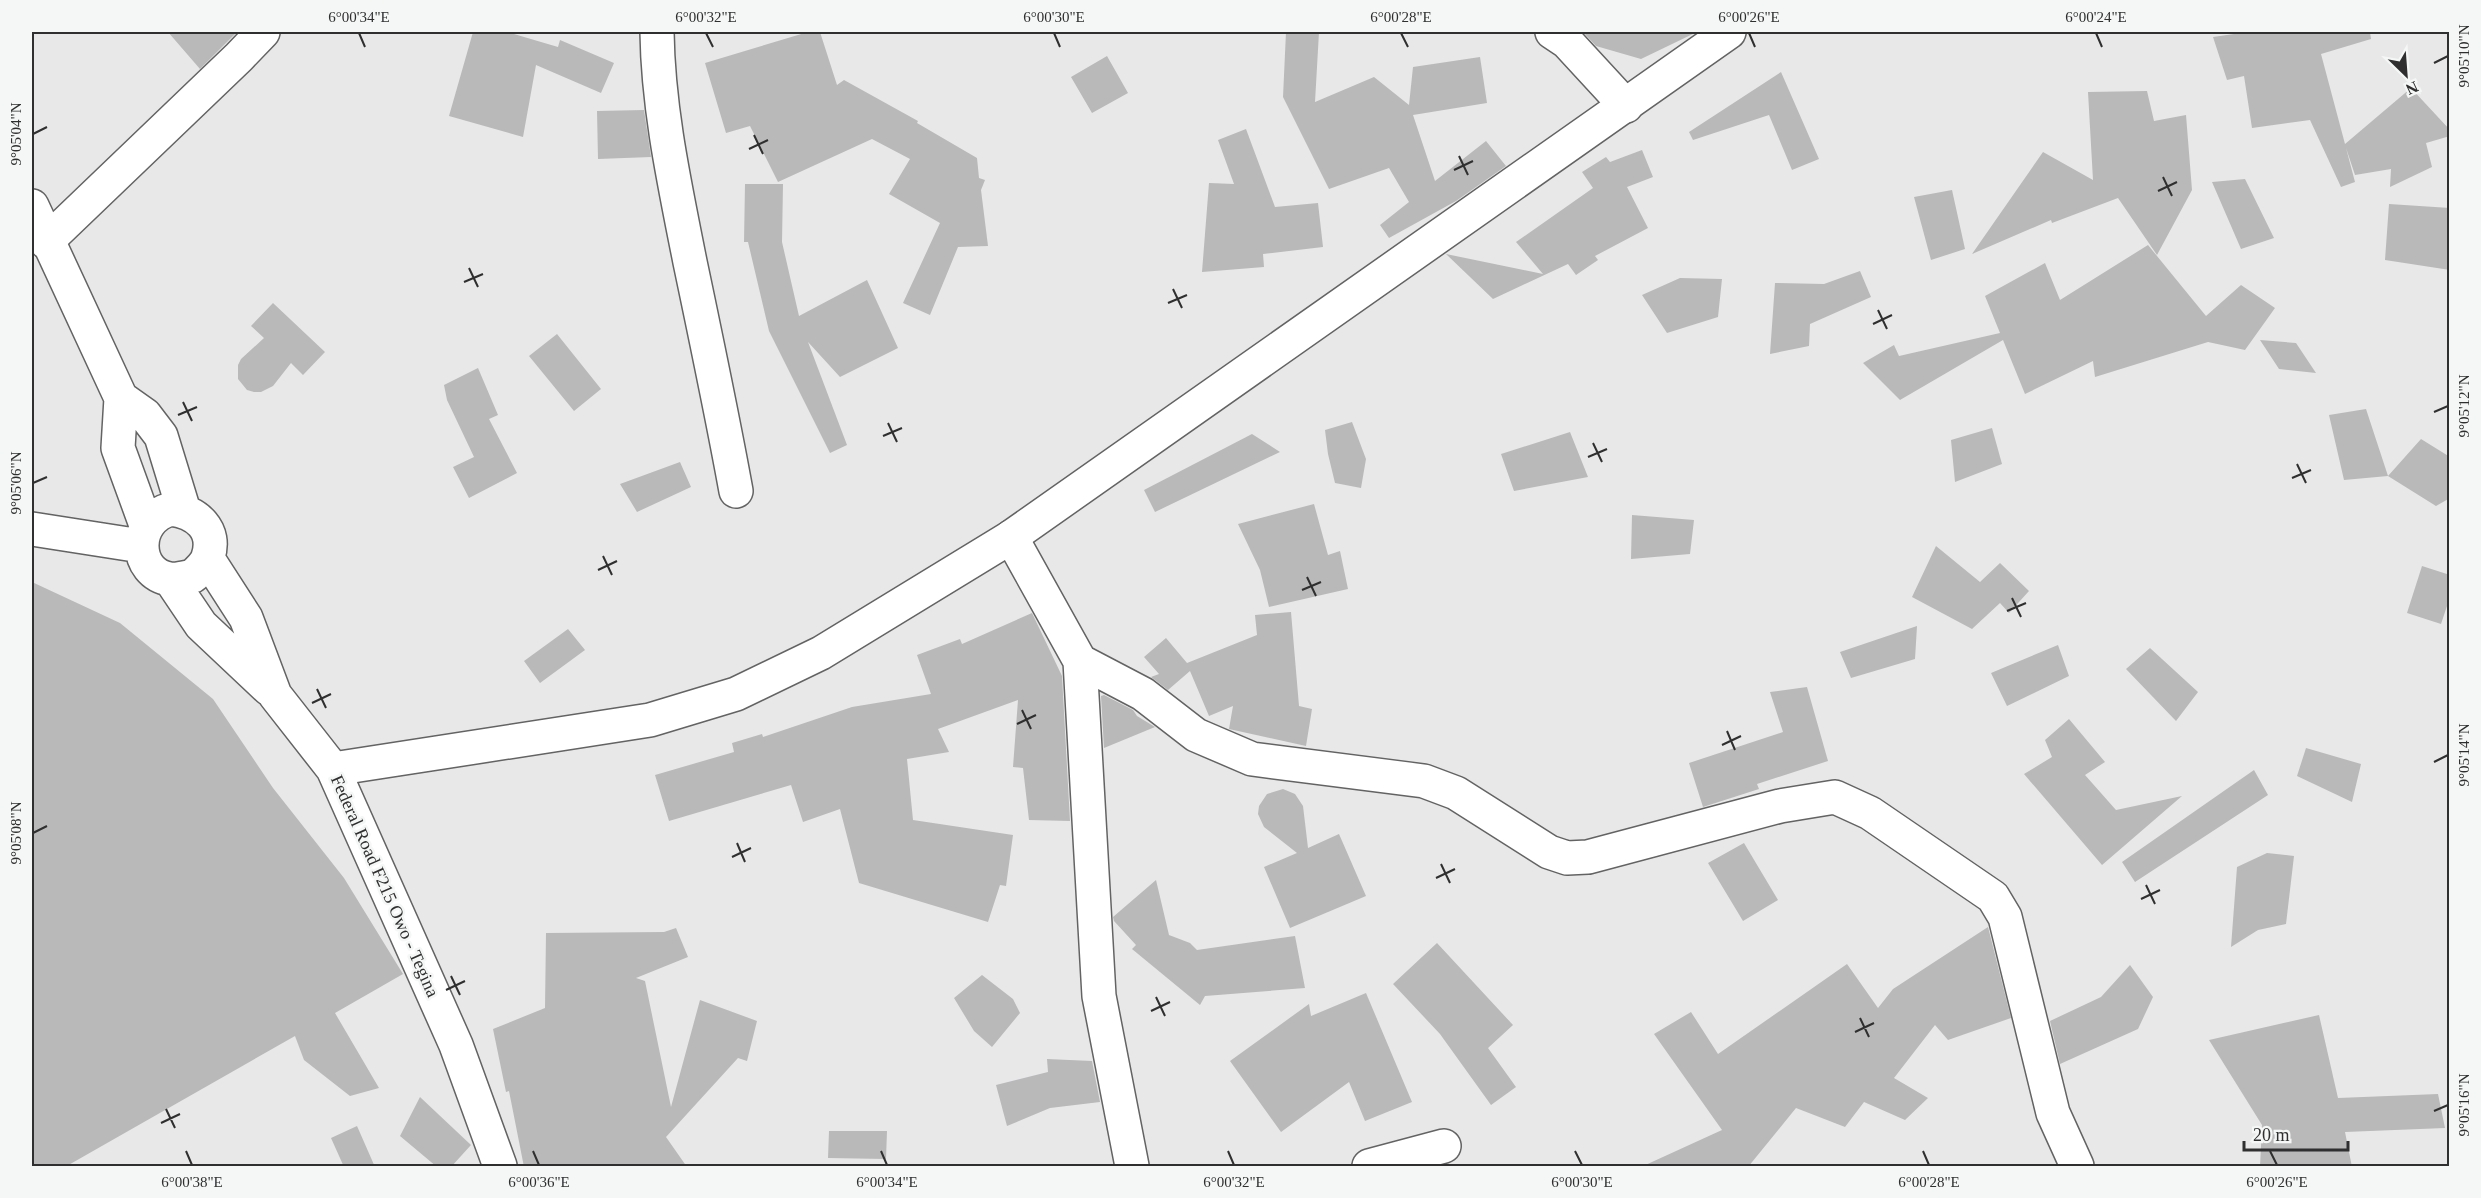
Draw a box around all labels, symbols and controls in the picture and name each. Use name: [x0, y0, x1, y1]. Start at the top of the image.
text: 6°00'34"E: [328, 9, 390, 25]
text: 6°00'32"E: [675, 9, 737, 25]
text: 6°00'30"E: [1023, 9, 1085, 25]
text: 6°00'28"E: [1370, 9, 1432, 25]
text: 6°00'26"E: [1718, 9, 1780, 25]
text: 6°00'24"E: [2065, 9, 2127, 25]
text: 9°05'10"N: [2456, 24, 2472, 88]
north arrow: [2376, 45, 2436, 105]
text: N: [2403, 78, 2421, 98]
text: 9°05'04"N: [8, 102, 24, 166]
text: 9°05'12"N: [2456, 374, 2472, 438]
text: 9°05'06"N: [8, 451, 24, 515]
text: 9°05'14"N: [2456, 723, 2472, 787]
street label: Federal Road F215 Owo - Tegina: [327, 772, 443, 1000]
text: 9°05'08"N: [8, 801, 24, 865]
text: 9°05'16"N: [2456, 1073, 2472, 1137]
scale bar: [2244, 1114, 2348, 1152]
text: 20 m: [2253, 1125, 2290, 1145]
text: 6°00'38"E: [161, 1174, 223, 1190]
text: 6°00'36"E: [508, 1174, 570, 1190]
text: 6°00'34"E: [856, 1174, 918, 1190]
text: 6°00'32"E: [1203, 1174, 1265, 1190]
text: 6°00'30"E: [1551, 1174, 1613, 1190]
text: 6°00'28"E: [1898, 1174, 1960, 1190]
text: 6°00'26"E: [2246, 1174, 2308, 1190]

